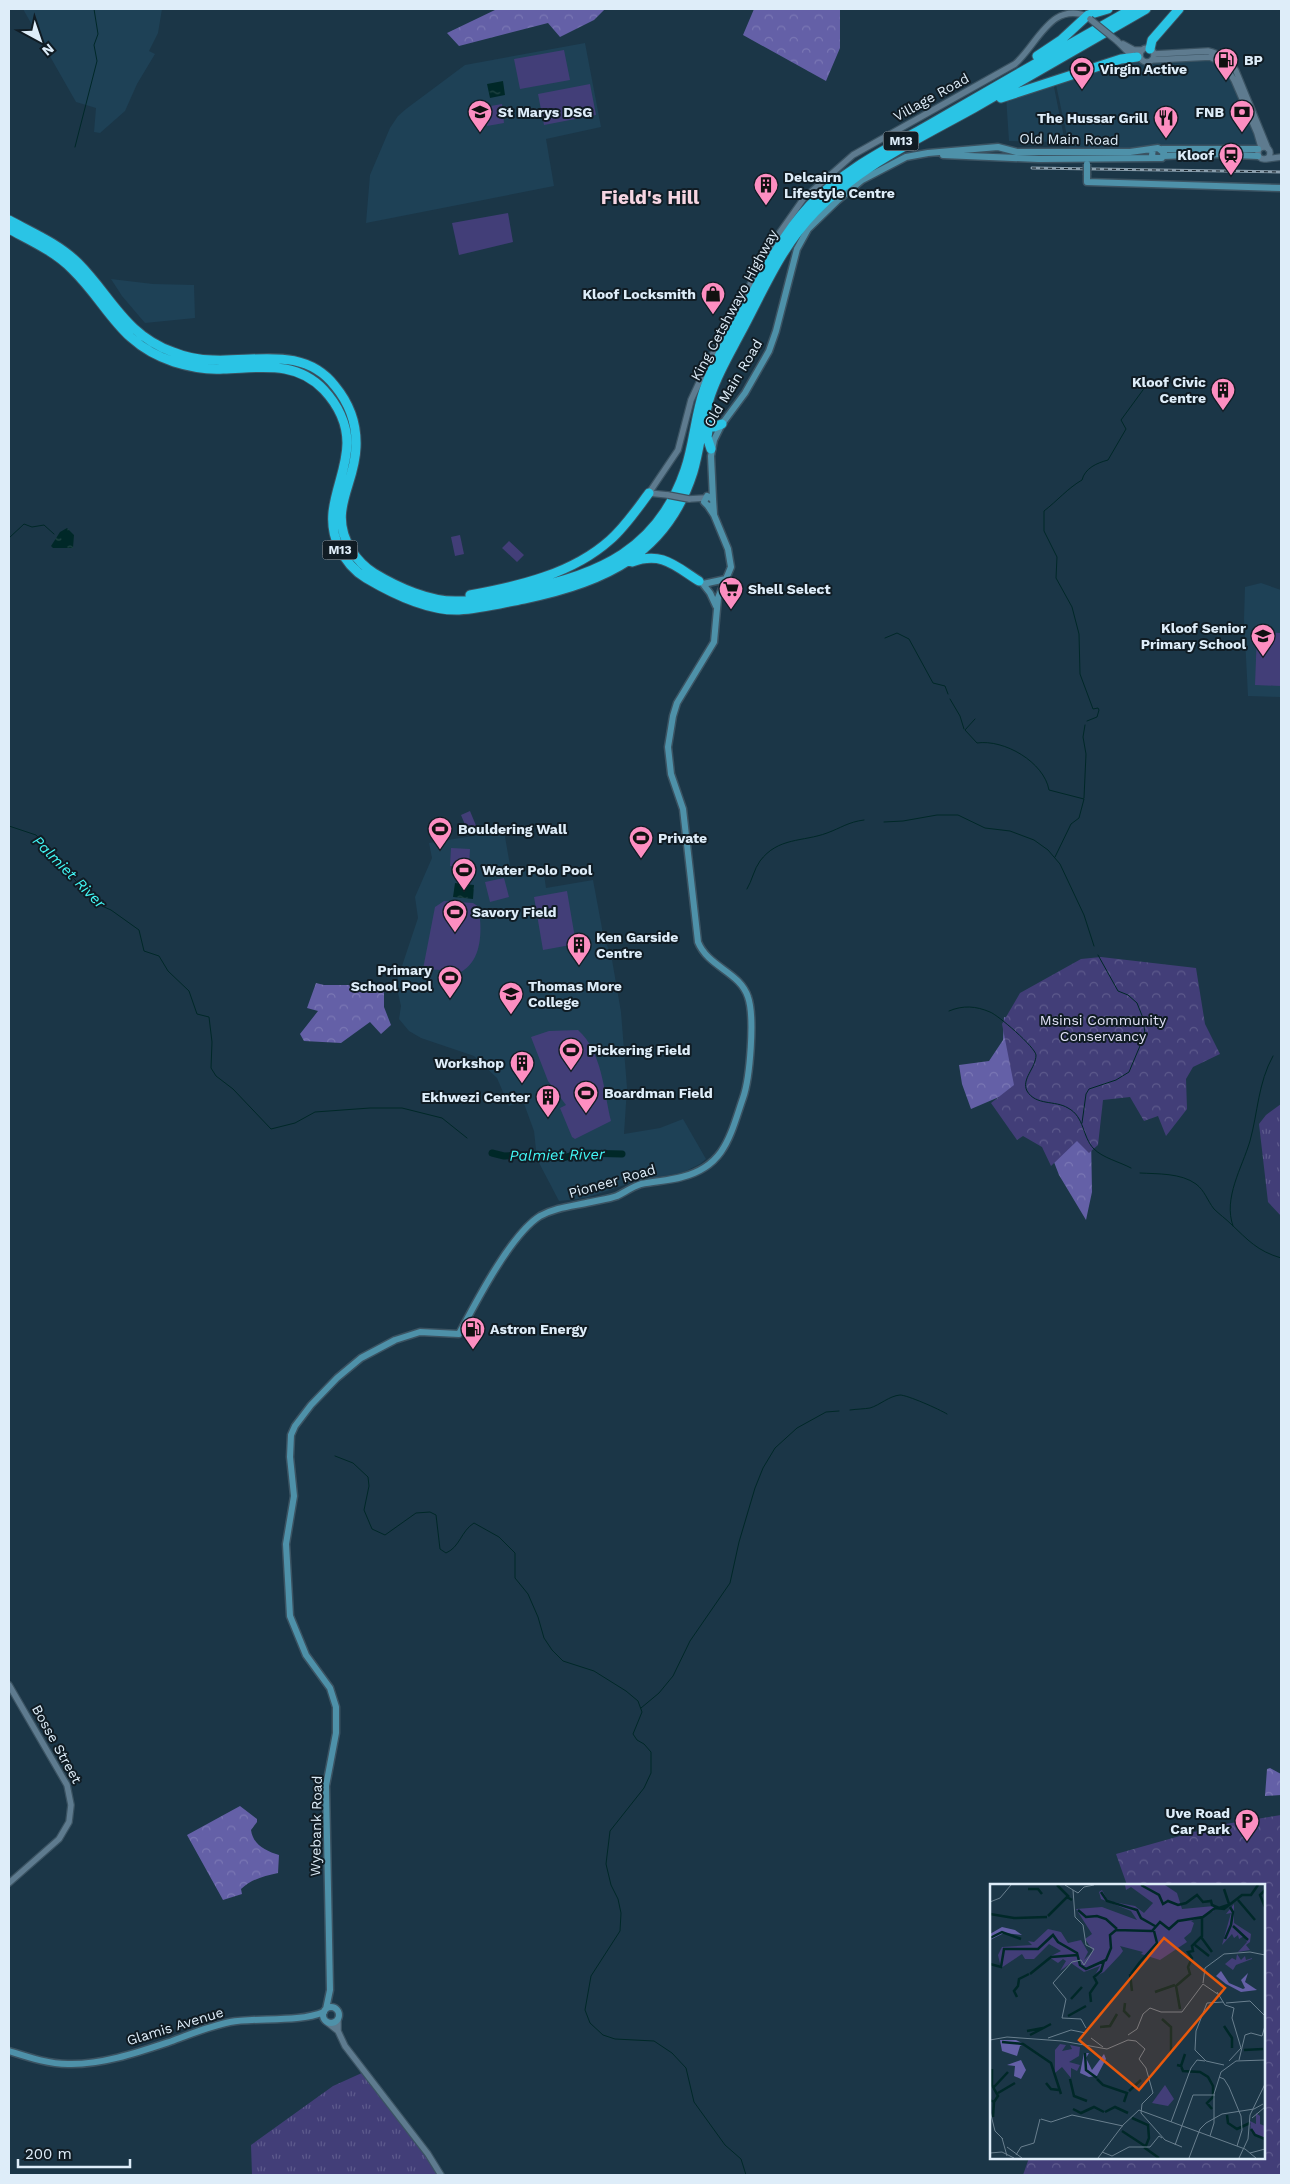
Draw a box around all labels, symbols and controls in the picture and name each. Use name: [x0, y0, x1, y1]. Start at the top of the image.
north arrow: [15, 15, 65, 65]
text: N: [39, 40, 57, 59]
fuel station icon: BP: [1213, 47, 1239, 81]
place label: BP: [1244, 52, 1263, 68]
sports icon: Virgin Active: [1069, 56, 1095, 90]
place label: Virgin Active: [1100, 61, 1187, 77]
street label: Village Road: [890, 70, 972, 124]
school or university icon: St Marys DSG: [467, 99, 493, 133]
bank icon: FNB: [1229, 99, 1255, 133]
place label: St Marys DSG: [498, 104, 592, 120]
place label: FNB: [1195, 104, 1224, 120]
restaurant icon: The Hussar Grill: [1153, 105, 1179, 139]
place label: The Hussar Grill: [1037, 110, 1148, 126]
street label: Old Main Road: [1019, 130, 1119, 148]
road number: M13: [884, 132, 918, 150]
station icon: Kloof: [1218, 142, 1244, 176]
place label: Kloof: [1177, 147, 1214, 163]
place label: Delcairn Lifestyle Centre: [784, 169, 895, 201]
building icon: Delcairn Lifestyle Centre: [753, 172, 779, 206]
district label: Field's Hill: [601, 186, 700, 209]
street label: King Cetshwayo Highway: [687, 226, 781, 383]
shop icon: Kloof Locksmith: [700, 281, 726, 315]
place label: Kloof Locksmith: [582, 286, 696, 302]
street label: Old Main Road: [701, 336, 765, 430]
place label: Kloof Civic Centre: [1132, 374, 1206, 406]
building icon: Kloof Civic Centre: [1210, 377, 1236, 411]
road number: M13: [322, 540, 358, 560]
supermarket icon: Shell Select: [718, 576, 744, 610]
place label: Shell Select: [748, 581, 831, 597]
place label: Kloof Senior Primary School: [1141, 620, 1246, 652]
school or university icon: Kloof Senior Primary School: [1250, 623, 1276, 657]
sports icon: Bouldering Wall: [427, 816, 453, 850]
place label: Bouldering Wall: [458, 821, 568, 837]
sports icon: Private: [628, 825, 654, 859]
place label: Private: [658, 830, 707, 846]
water label: Palmiet River: [29, 832, 110, 913]
sports icon: Water Polo Pool: [451, 857, 477, 891]
place label: Water Polo Pool: [482, 862, 593, 878]
sports icon: Savory Field: [442, 899, 468, 933]
place label: Savory Field: [472, 904, 557, 920]
place label: Ken Garside Centre: [596, 929, 678, 961]
building icon: Ken Garside Centre: [566, 932, 592, 966]
place label: Primary School Pool: [351, 962, 432, 994]
sports icon: Primary School Pool: [437, 965, 463, 999]
place label: Thomas More College: [528, 978, 622, 1010]
school or university icon: Thomas More College: [498, 981, 524, 1015]
park label: Msinsi Community Conservancy: [1040, 1012, 1167, 1044]
sports icon: Pickering Field: [558, 1037, 584, 1071]
place label: Pickering Field: [588, 1042, 691, 1058]
building icon: Workshop: [509, 1050, 535, 1084]
place label: Workshop: [434, 1055, 504, 1071]
sports icon: Boardman Field: [573, 1080, 599, 1114]
building icon: Ekhwezi Center: [535, 1084, 561, 1118]
place label: Boardman Field: [604, 1085, 713, 1101]
place label: Ekhwezi Center: [421, 1089, 530, 1105]
water label: Palmiet River: [509, 1145, 606, 1165]
street label: Pioneer Road: [567, 1161, 657, 1201]
fuel station icon: Astron Energy: [460, 1316, 486, 1350]
place label: Astron Energy: [490, 1321, 587, 1337]
street label: Bosse Street: [29, 1702, 85, 1786]
street label: Wyebank Road: [307, 1776, 325, 1876]
place label: Uve Road Car Park: [1166, 1805, 1230, 1837]
parking icon: Uve Road Car Park: [1234, 1808, 1260, 1842]
inset map: [990, 1884, 1265, 2159]
street label: Glamis Avenue: [125, 2004, 225, 2048]
scale bar: [18, 2136, 130, 2168]
text: 200 m: [25, 2145, 72, 2163]

